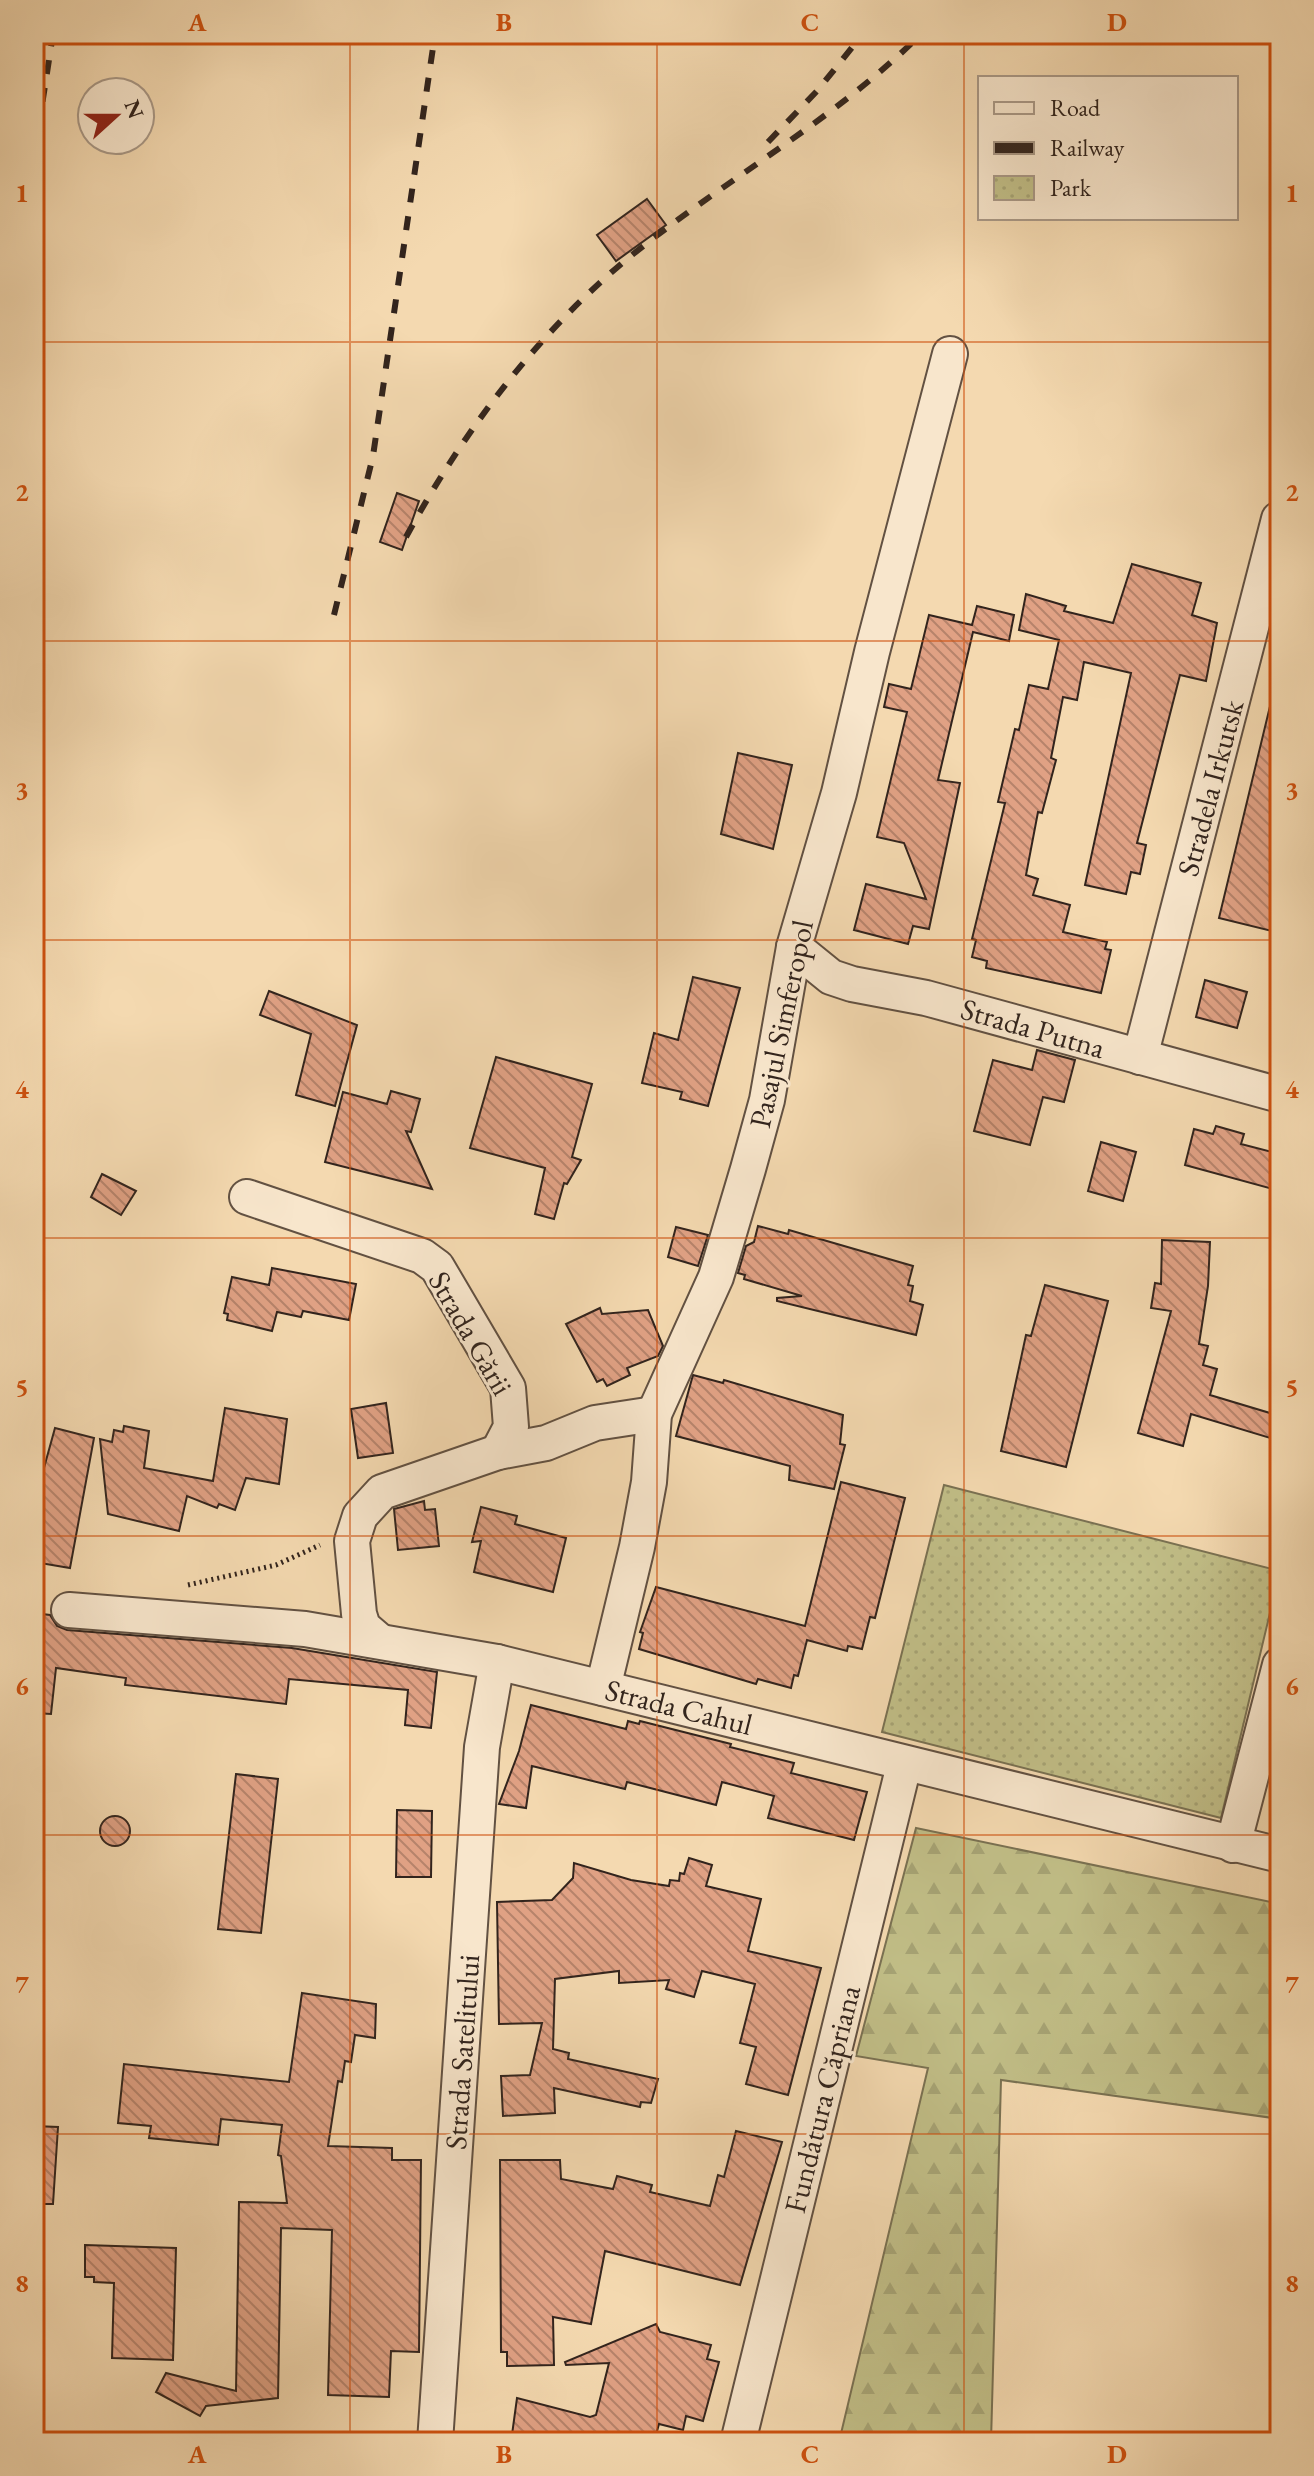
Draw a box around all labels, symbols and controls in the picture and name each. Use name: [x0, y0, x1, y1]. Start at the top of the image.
text: A: [187, 5, 207, 39]
text: B: [496, 5, 512, 39]
text: C: [801, 5, 819, 39]
text: D: [1107, 5, 1127, 39]
north arrow: [76, 76, 156, 156]
legend: [978, 76, 1238, 220]
text: Road: [1050, 92, 1101, 123]
text: N: [117, 96, 151, 123]
text: Railway: [1050, 132, 1125, 163]
text: Park: [1050, 172, 1092, 203]
text: 1: [15, 176, 29, 210]
text: 1: [1285, 176, 1299, 210]
text: 2: [15, 475, 29, 509]
text: 2: [1285, 475, 1299, 509]
street label: Stradela Irkutsk: [1168, 695, 1252, 880]
text: 3: [15, 773, 29, 807]
text: 3: [1285, 773, 1299, 807]
street label: Pasajul Simferopol: [740, 917, 822, 1131]
street label: Strada Putna: [956, 989, 1110, 1067]
text: 4: [15, 1072, 29, 1106]
text: 4: [1285, 1072, 1299, 1106]
street label: Strada Gării: [420, 1264, 522, 1402]
text: 5: [15, 1370, 29, 1404]
text: 5: [1285, 1370, 1299, 1404]
text: 6: [15, 1669, 29, 1703]
text: 6: [1285, 1669, 1299, 1703]
street label: Strada Cahul: [601, 1670, 757, 1744]
street label: Strada Satelitului: [436, 1953, 488, 2151]
text: 7: [15, 1967, 29, 2001]
text: 7: [1285, 1967, 1299, 2001]
street label: Fundătura Căpriana: [775, 1981, 869, 2217]
text: 8: [15, 2266, 29, 2300]
text: 8: [1285, 2266, 1299, 2300]
text: A: [187, 2437, 207, 2471]
text: B: [496, 2437, 512, 2471]
text: C: [801, 2437, 819, 2471]
text: D: [1107, 2437, 1127, 2471]

